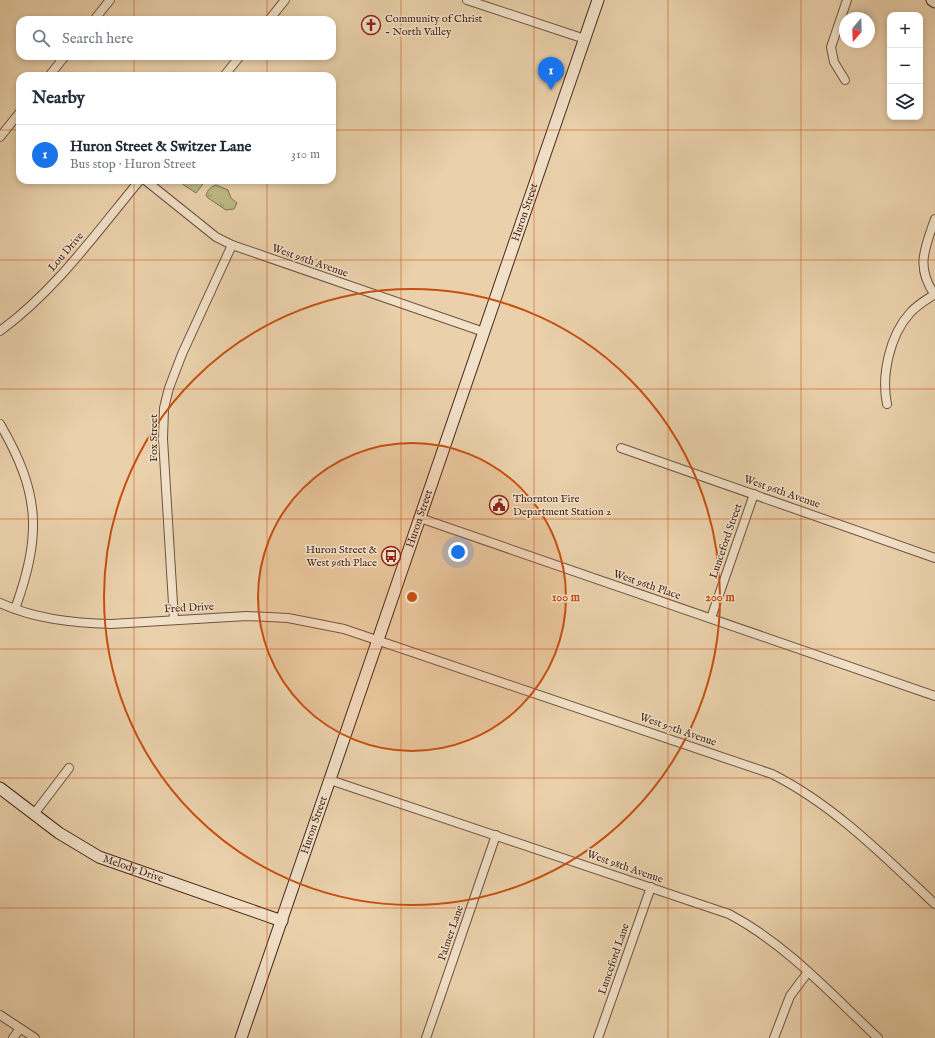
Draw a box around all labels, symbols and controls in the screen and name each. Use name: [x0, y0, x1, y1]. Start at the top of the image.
place label: Community of Christ - North Valley: [385, 12, 483, 39]
north arrow: [839, 12, 875, 48]
map controls: [887, 12, 923, 120]
button: +: [887, 12, 923, 48]
church icon: Community of Christ - North Valley: [360, 14, 382, 36]
search box: [16, 16, 336, 60]
icon: search: [30, 27, 52, 49]
text: Search here: [62, 29, 133, 48]
button: −: [887, 48, 923, 84]
pin: 1: [538, 57, 564, 90]
button: layers: [887, 84, 923, 120]
text: Nearby: [32, 88, 85, 109]
text: Huron Street & Switzer Lane: [70, 137, 251, 156]
text: 1: [43, 146, 47, 163]
text: 310 m: [291, 146, 320, 163]
text: Bus stop · Huron Street: [70, 156, 196, 173]
street label: Huron Street: [508, 181, 541, 243]
street label: Lou Drive: [45, 229, 87, 275]
street label: West 96th Avenue: [270, 241, 350, 281]
street label: Fox Street: [147, 414, 161, 462]
street label: West 96th Avenue: [742, 472, 822, 512]
street label: Huron Street: [403, 488, 436, 550]
place label: Thornton Fire Department Station 2: [513, 492, 611, 519]
public building icon: Thornton Fire Department Station 2: [488, 494, 510, 516]
street label: Lunceford Street: [707, 501, 745, 580]
your location: [448, 542, 468, 562]
place label: Huron Street & West 96th Place: [306, 543, 377, 570]
bus stop icon: Huron Street & West 96th Place: [380, 545, 402, 567]
street label: West 96th Place: [611, 567, 683, 603]
centre of rings: [405, 590, 419, 604]
text: 100 m: [552, 590, 581, 605]
text: 200 m: [705, 590, 735, 605]
street label: Fred Drive: [164, 600, 214, 616]
street label: West 97th Avenue: [638, 710, 718, 750]
street label: Huron Street: [298, 794, 331, 856]
street label: West 98th Avenue: [585, 847, 665, 887]
street label: Melody Drive: [101, 852, 165, 886]
street label: Palmer Lane: [435, 904, 467, 962]
street label: Lunceford Lane: [595, 921, 633, 997]

